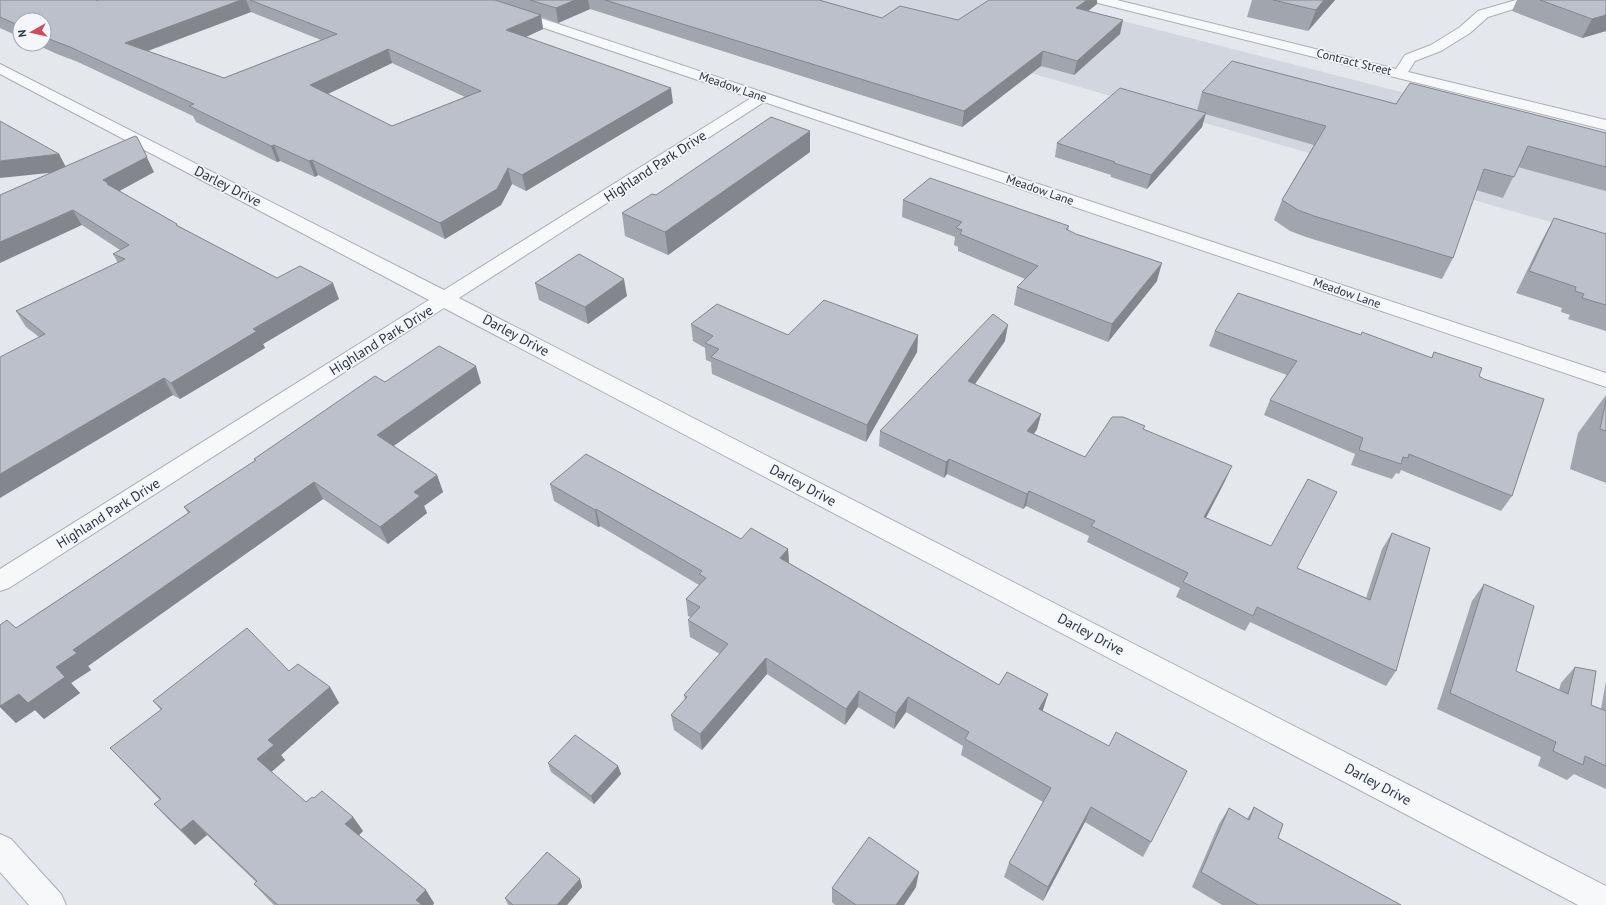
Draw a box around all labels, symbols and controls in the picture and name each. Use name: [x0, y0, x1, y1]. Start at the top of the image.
north arrow: [12, 12, 52, 52]
text: N: [15, 29, 30, 38]
street label: Contract Street: [1315, 45, 1393, 78]
street label: Meadow Lane: [697, 68, 769, 105]
street label: Highland Park Drive: [600, 126, 710, 206]
street label: Darley Drive: [191, 161, 265, 211]
street label: Meadow Lane: [1004, 171, 1076, 208]
street label: Meadow Lane: [1311, 274, 1383, 311]
street label: Highland Park Drive: [326, 301, 436, 379]
street label: Darley Drive: [480, 310, 552, 360]
street label: Darley Drive: [767, 460, 839, 510]
street label: Highland Park Drive: [53, 474, 163, 552]
street label: Darley Drive: [1055, 609, 1127, 659]
street label: Darley Drive: [1342, 759, 1414, 809]

